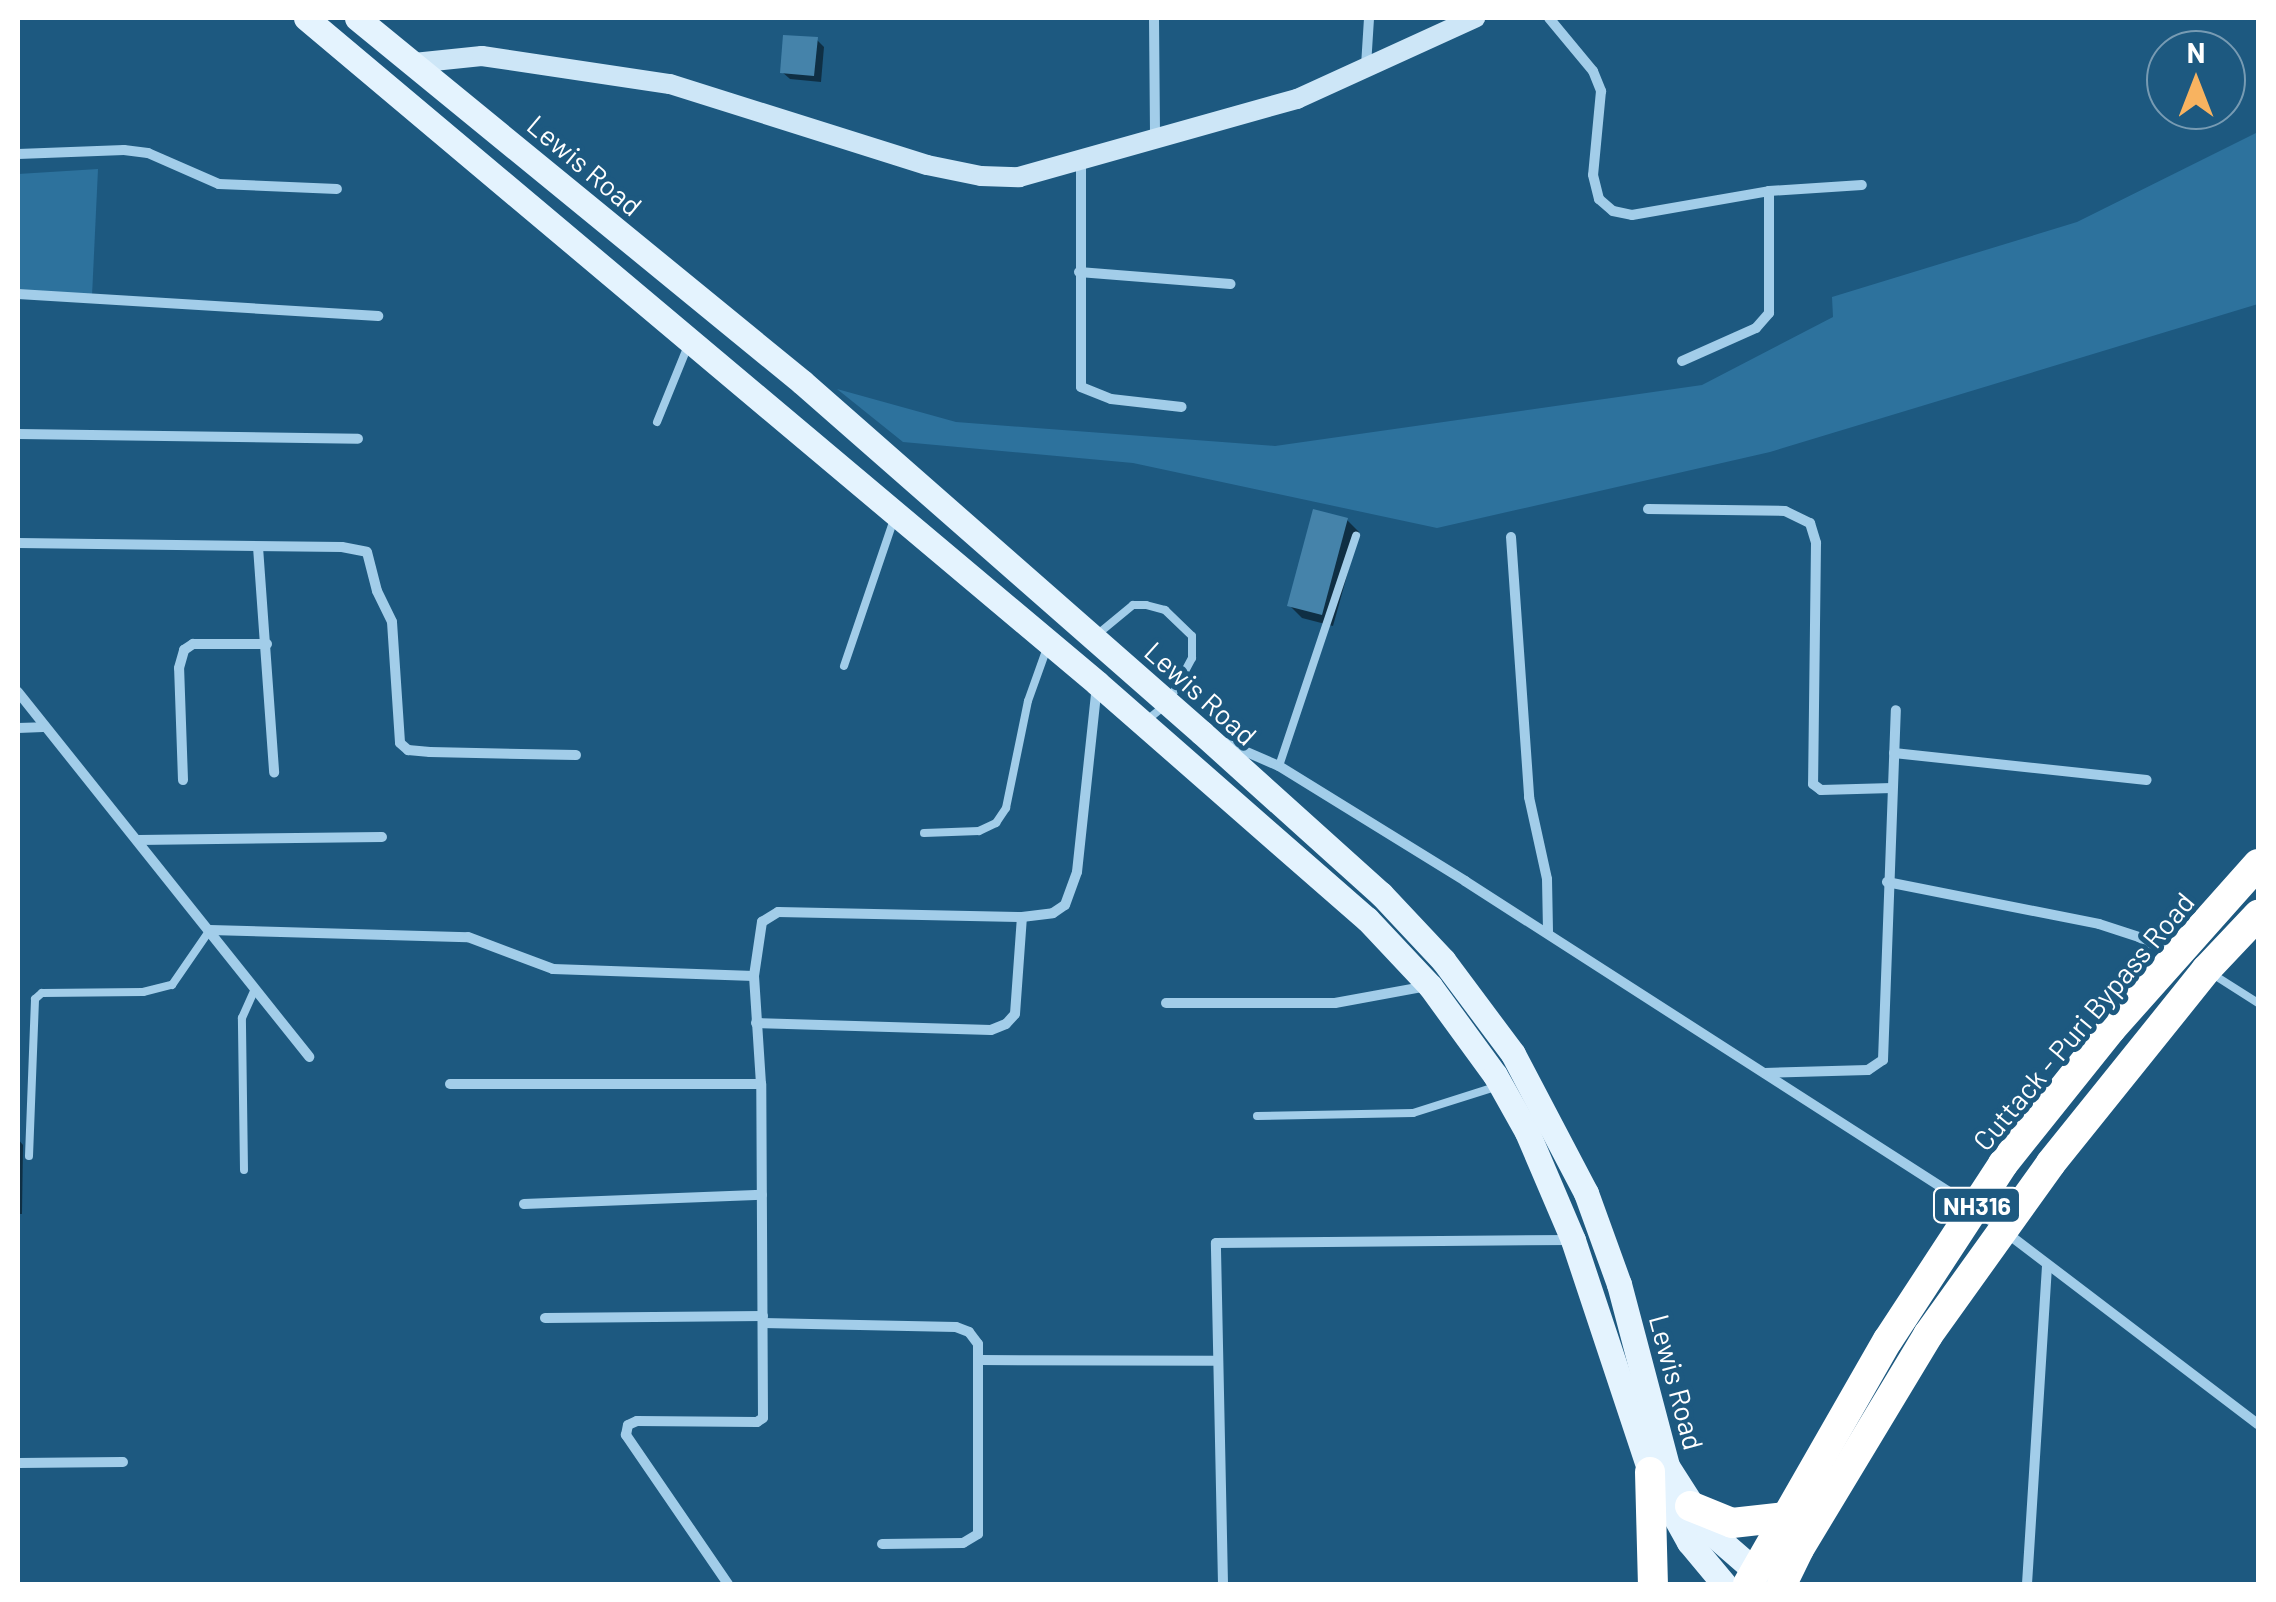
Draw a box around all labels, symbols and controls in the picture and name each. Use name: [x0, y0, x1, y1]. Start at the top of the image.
north arrow: [2146, 30, 2246, 130]
text: N: [2187, 35, 2205, 69]
street label: Lewis Road: [521, 108, 649, 222]
street label: Lewis Road: [1138, 634, 1264, 752]
street label: Cuttack - Puri Bypass Road: [1965, 885, 2201, 1157]
road number: NH316: [1932, 1185, 2022, 1225]
street label: Lewis Road: [1643, 1311, 1711, 1453]

